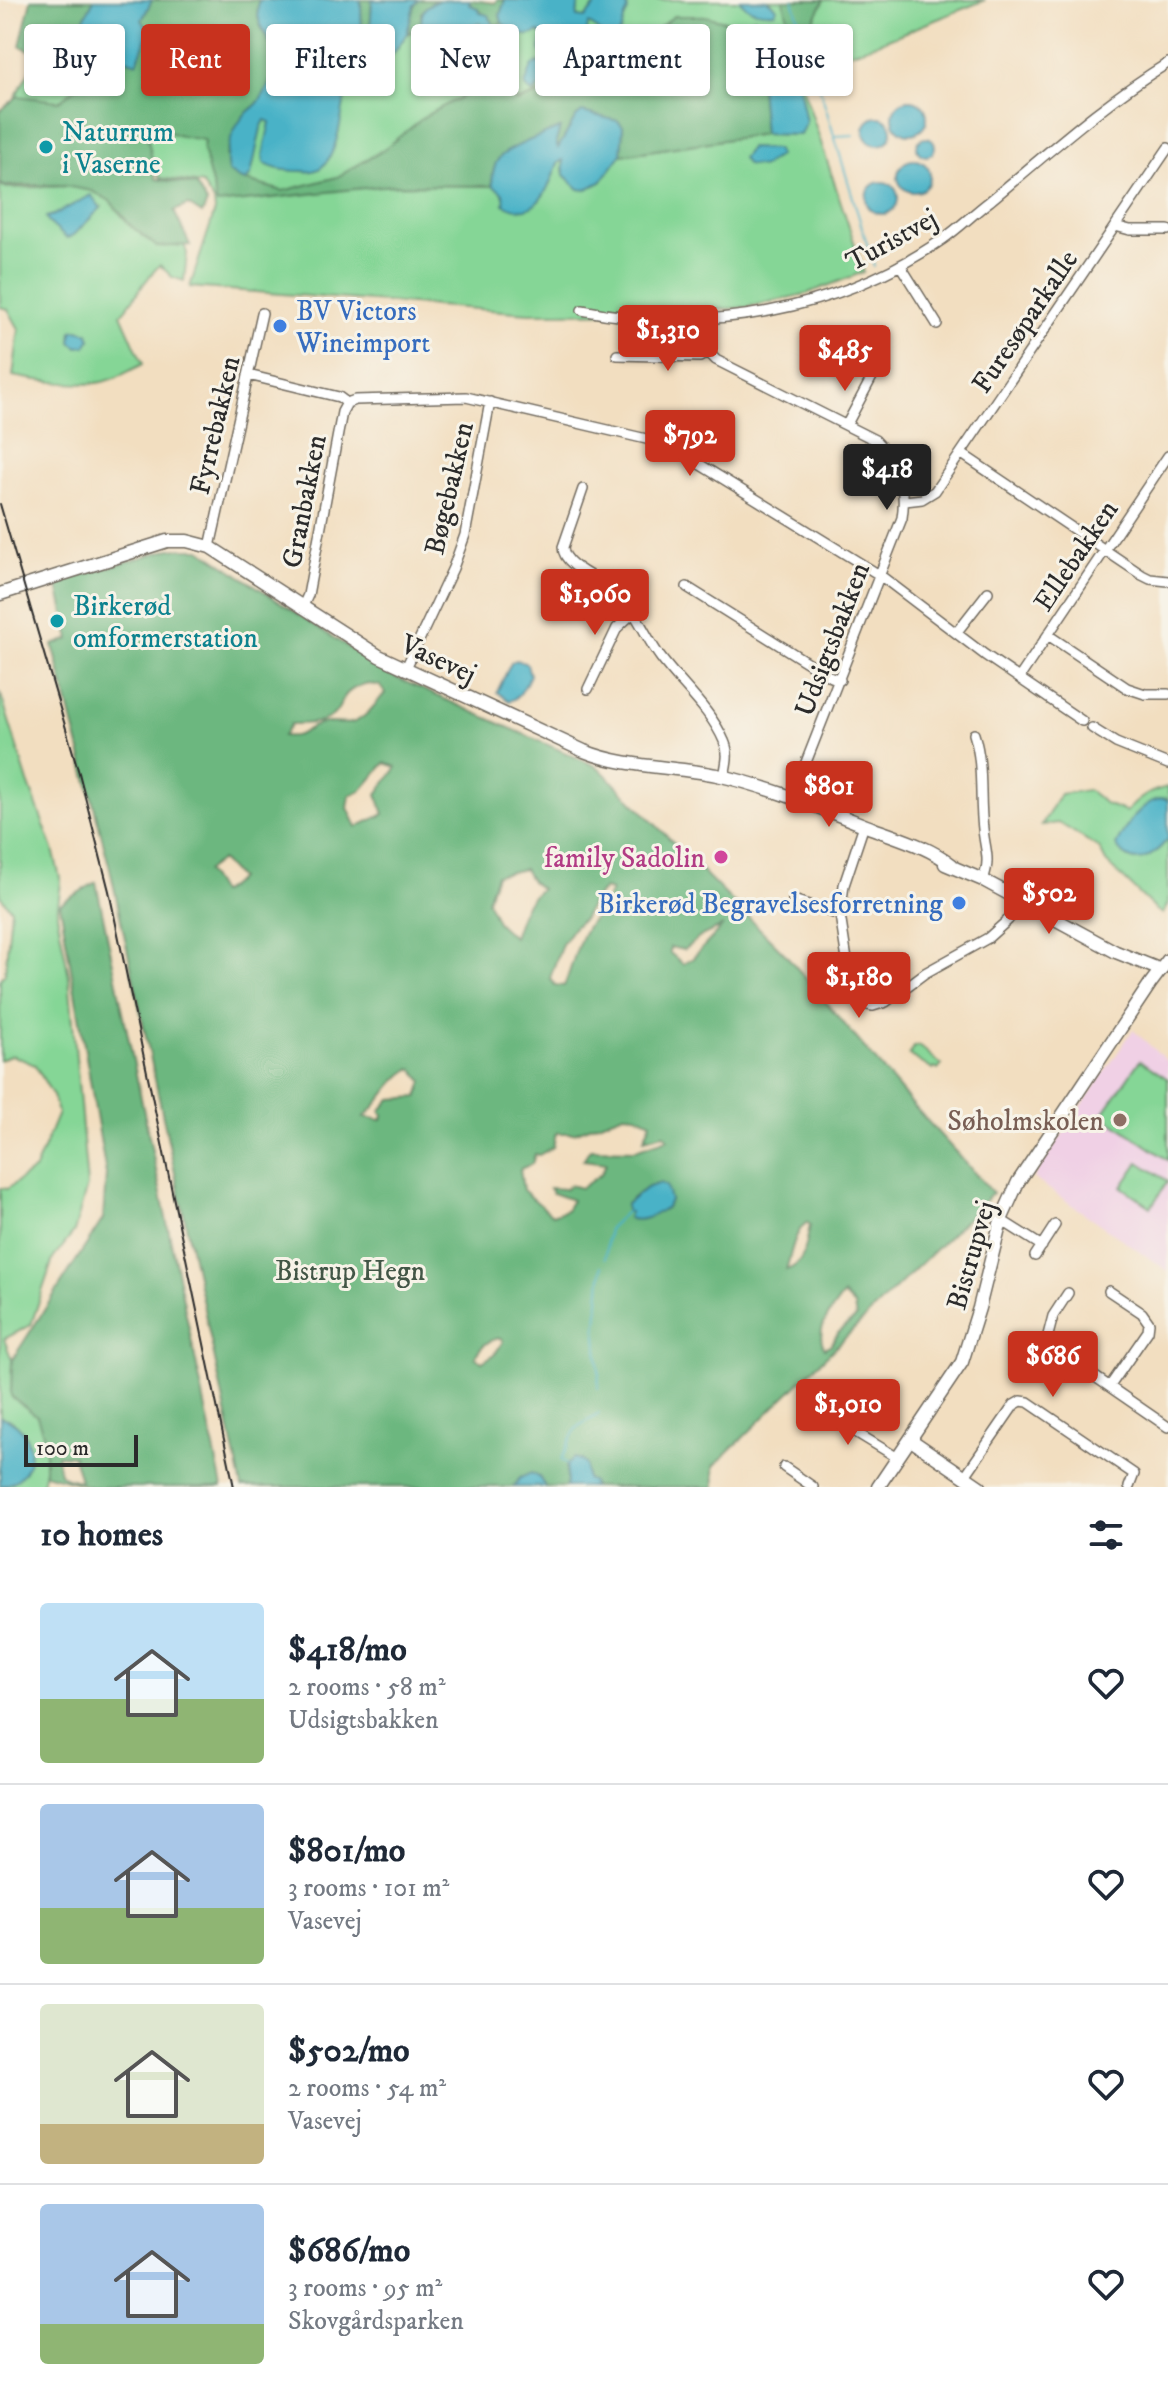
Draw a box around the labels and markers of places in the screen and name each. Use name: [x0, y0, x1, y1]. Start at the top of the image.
place label: Naturrum i Vaserne: [62, 115, 174, 182]
marker: Naturrum i Vaserne: [37, 138, 55, 156]
place label: BV Victors Wineimport: [295, 294, 430, 361]
pin: $1,310: [603, 305, 733, 373]
marker: BV Victors Wineimport: [271, 317, 289, 335]
pin: $485: [798, 325, 892, 393]
pin: $792: [643, 410, 737, 478]
pin: $418: [840, 444, 934, 512]
pin: $1,060: [530, 569, 660, 637]
place label: Birkerød omformerstation: [73, 589, 258, 656]
marker: Birkerød omformerstation: [48, 612, 66, 630]
pin: $801: [782, 761, 876, 829]
place label: family Sadolin: [544, 841, 705, 876]
marker: family Sadolin: [712, 848, 730, 866]
pin: $502: [1002, 868, 1096, 936]
place label: Birkerød Begravelsesforretning: [597, 887, 943, 922]
marker: Birkerød Begravelsesforretning: [950, 894, 968, 912]
pin: $1,180: [794, 952, 924, 1020]
place label: Søholmskolen: [947, 1104, 1104, 1139]
marker: Søholmskolen: [1111, 1111, 1129, 1129]
pin: $686: [1006, 1331, 1100, 1399]
pin: $1,010: [783, 1379, 913, 1447]

